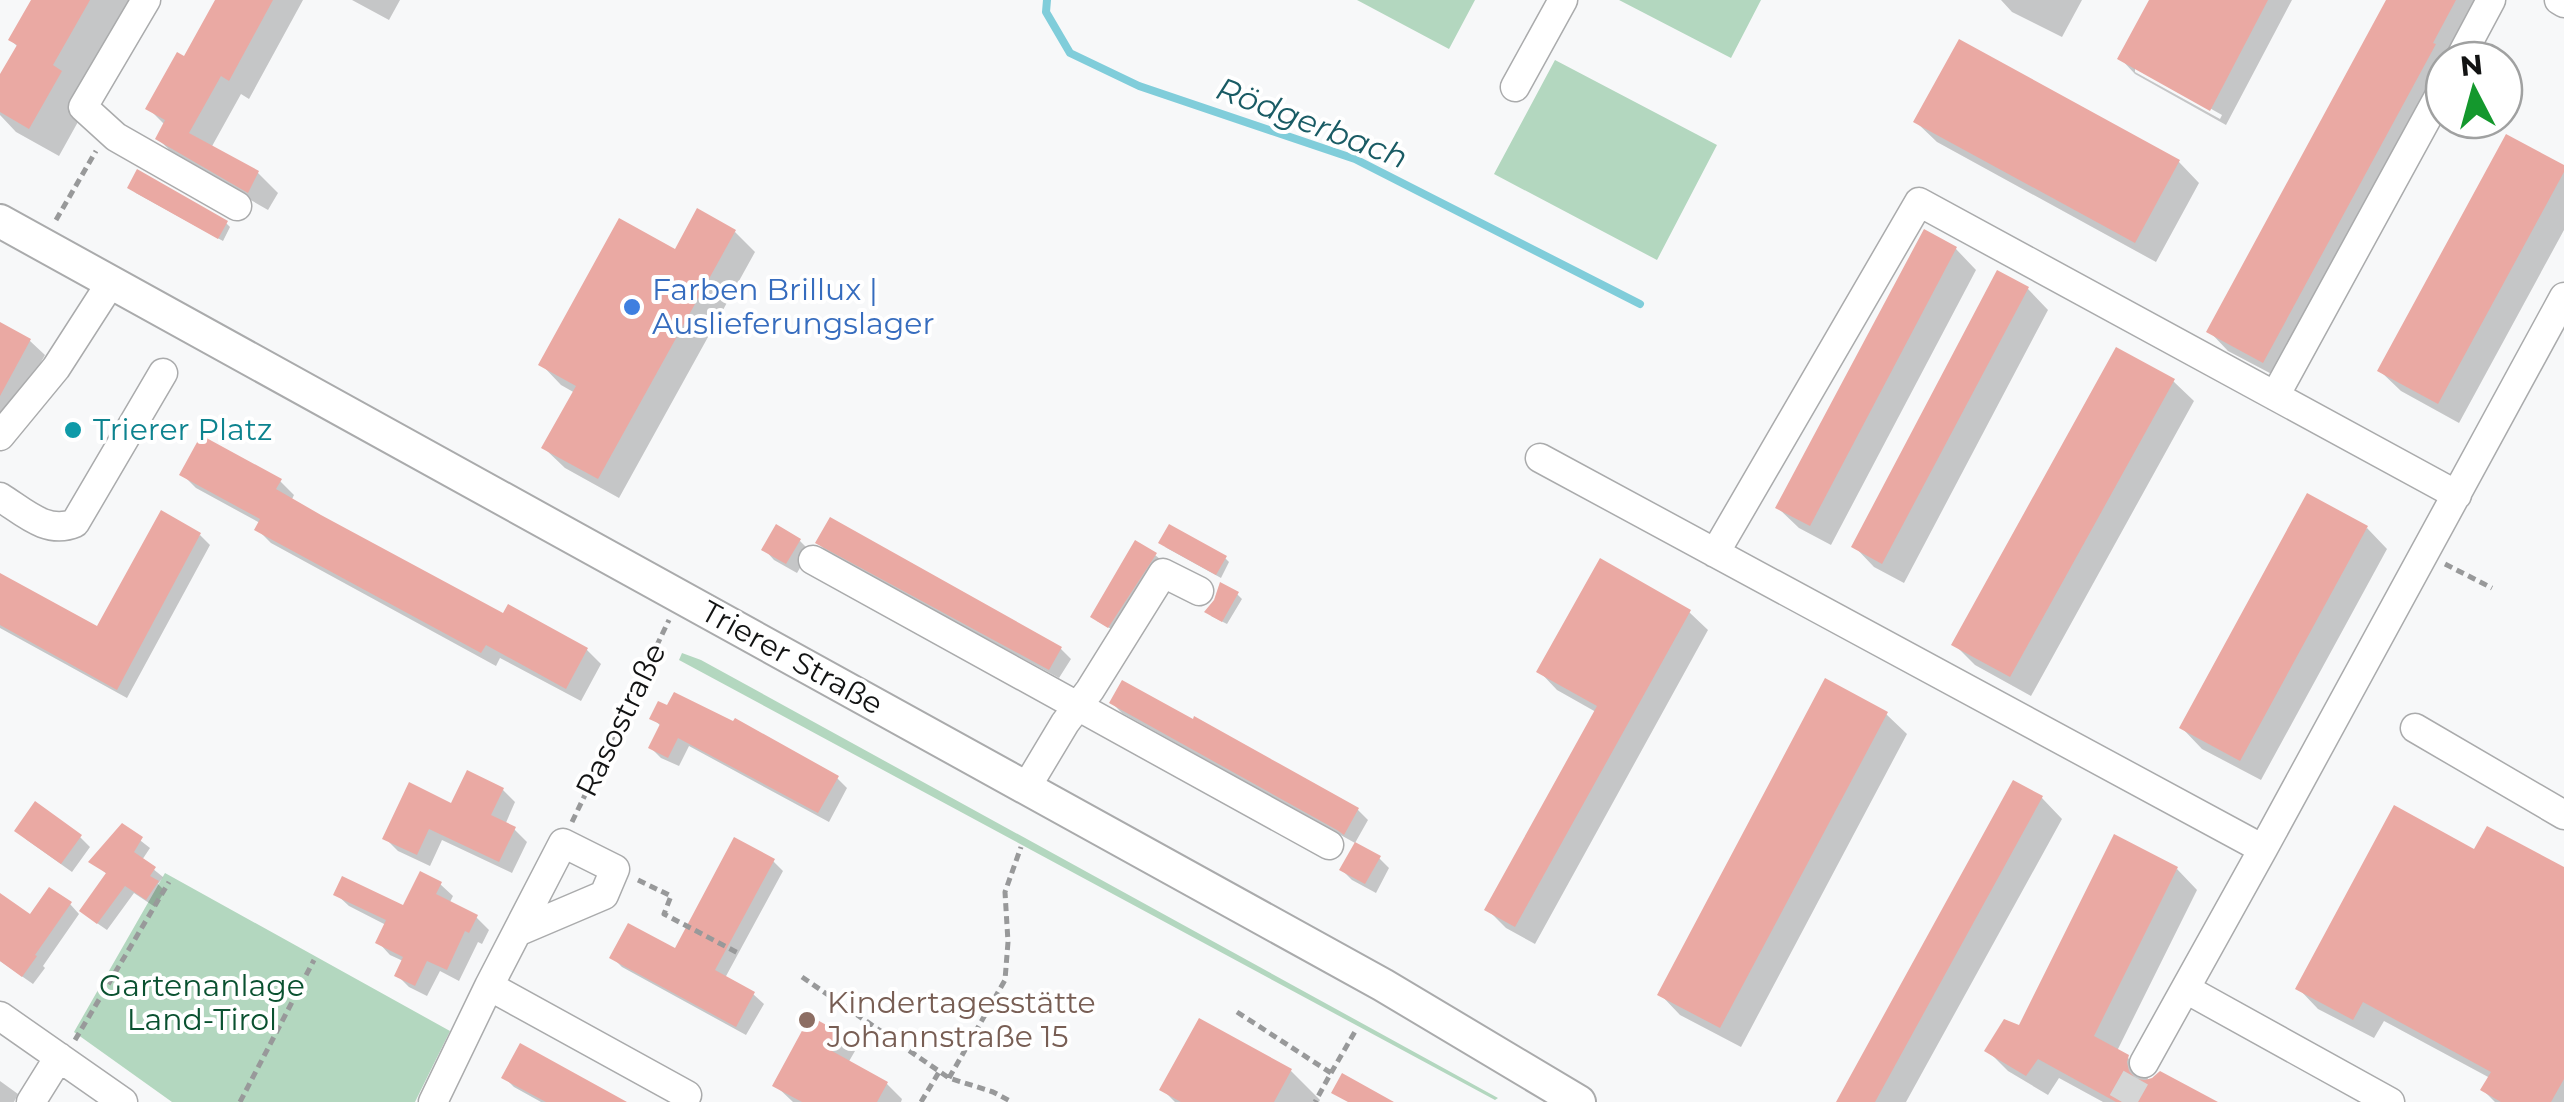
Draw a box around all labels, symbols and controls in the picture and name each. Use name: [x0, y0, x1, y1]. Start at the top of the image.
north arrow: [2424, 40, 2524, 140]
text: N: [2458, 47, 2484, 83]
water label: Rödgerbach: [1211, 68, 1413, 177]
place label: Farben Brillux | Auslieferungslager: [652, 271, 934, 342]
marker: Farben Brillux | Auslieferungslager: [621, 296, 643, 318]
place label: Trierer Platz: [93, 411, 272, 448]
marker: Trierer Platz: [62, 419, 84, 441]
street label: Trierer Straße: [695, 592, 889, 723]
street label: Rasostraße: [567, 637, 674, 803]
park label: Gartenanlage Land-Tirol: [99, 967, 305, 1038]
place label: Kindertagesstätte Johannstraße 15: [826, 984, 1096, 1055]
marker: Kindertagesstätte Johannstraße 15: [796, 1009, 818, 1031]

